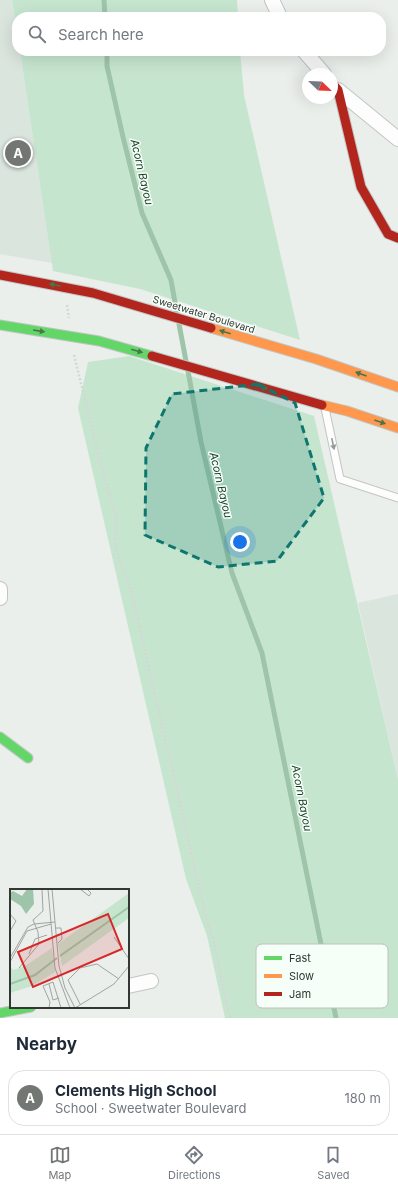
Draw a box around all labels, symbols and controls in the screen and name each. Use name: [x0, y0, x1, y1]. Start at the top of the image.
search box: [12, 12, 386, 56]
icon: search: [26, 23, 48, 45]
text: Search here: [58, 25, 144, 44]
north arrow: [302, 68, 338, 104]
water label: Acorn Bayou: [127, 137, 156, 207]
pin: A: [5, 138, 31, 168]
one-way arrow: [49, 282, 61, 288]
street label: Sweetwater Boulevard: [151, 293, 257, 335]
one-way arrow: [32, 328, 45, 334]
one-way arrow: [219, 329, 231, 335]
one-way arrow: [131, 348, 143, 354]
one-way arrow: [355, 371, 367, 377]
one-way arrow: [256, 384, 268, 390]
one-way arrow: [374, 419, 386, 425]
one-way arrow: [330, 438, 336, 450]
water label: Acorn Bayou: [206, 450, 235, 520]
your location: [230, 532, 250, 552]
water label: Acorn Bayou: [289, 763, 315, 833]
inset map: [10, 889, 129, 1008]
legend: [256, 944, 388, 1008]
text: Fast: [289, 951, 311, 965]
text: Slow: [289, 969, 314, 983]
text: Jam: [289, 987, 311, 1001]
text: Nearby: [16, 1034, 77, 1054]
text: Clements High School: [55, 1081, 216, 1100]
text: A: [25, 1090, 35, 1106]
text: 180 m: [344, 1090, 381, 1106]
text: School · Sweetwater Boulevard: [55, 1100, 246, 1116]
tab: Map: [48, 1144, 71, 1182]
tab: Directions: [168, 1144, 221, 1182]
tab: Saved: [317, 1144, 350, 1182]

